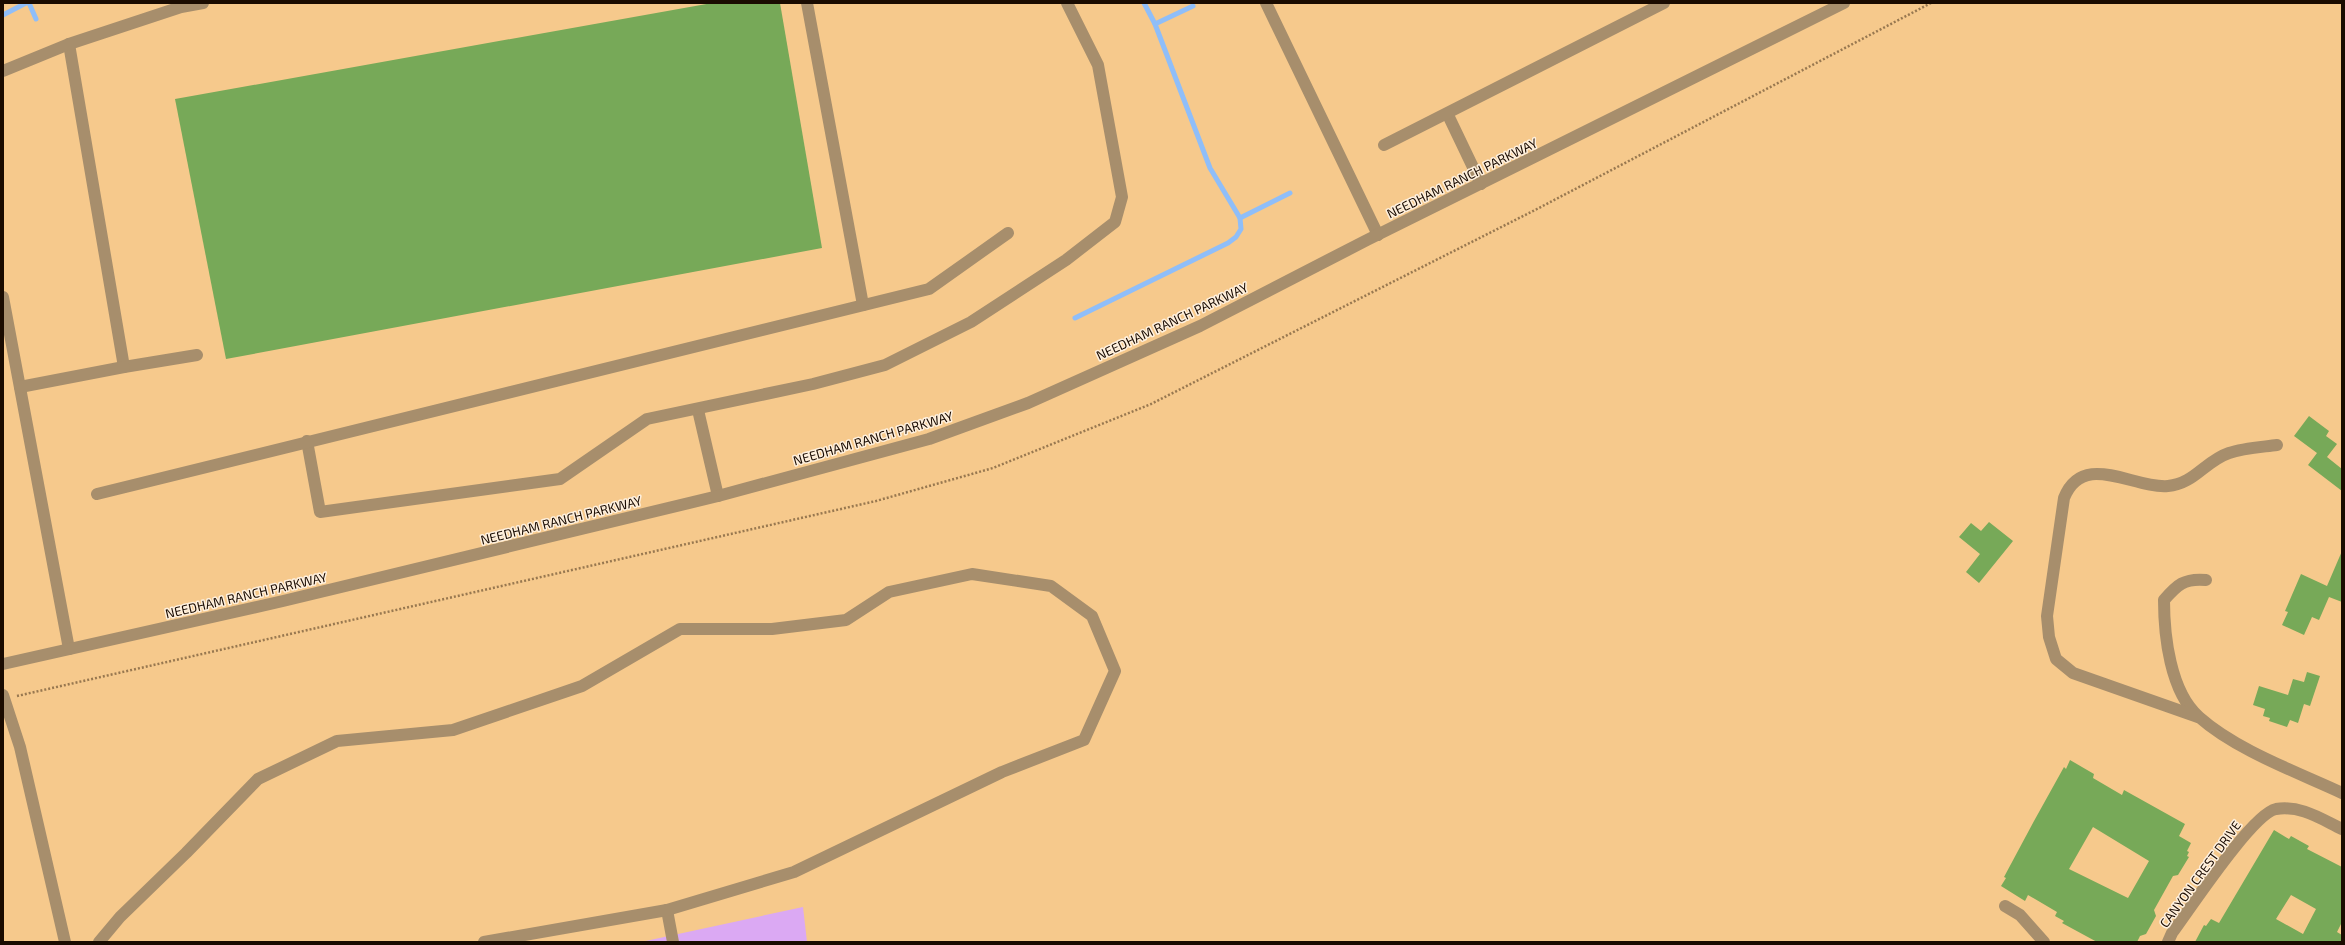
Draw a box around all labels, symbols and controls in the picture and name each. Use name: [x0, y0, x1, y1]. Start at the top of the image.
street label: NEEDHAM RANCH PARKWAY: [1384, 134, 1540, 221]
street label: NEEDHAM RANCH PARKWAY: [1094, 279, 1251, 363]
street label: NEEDHAM RANCH PARKWAY: [791, 407, 955, 469]
street label: NEEDHAM RANCH PARKWAY: [479, 492, 644, 548]
street label: NEEDHAM RANCH PARKWAY: [164, 568, 329, 621]
street label: CANYON CREST DRIVE: [2156, 817, 2244, 931]

